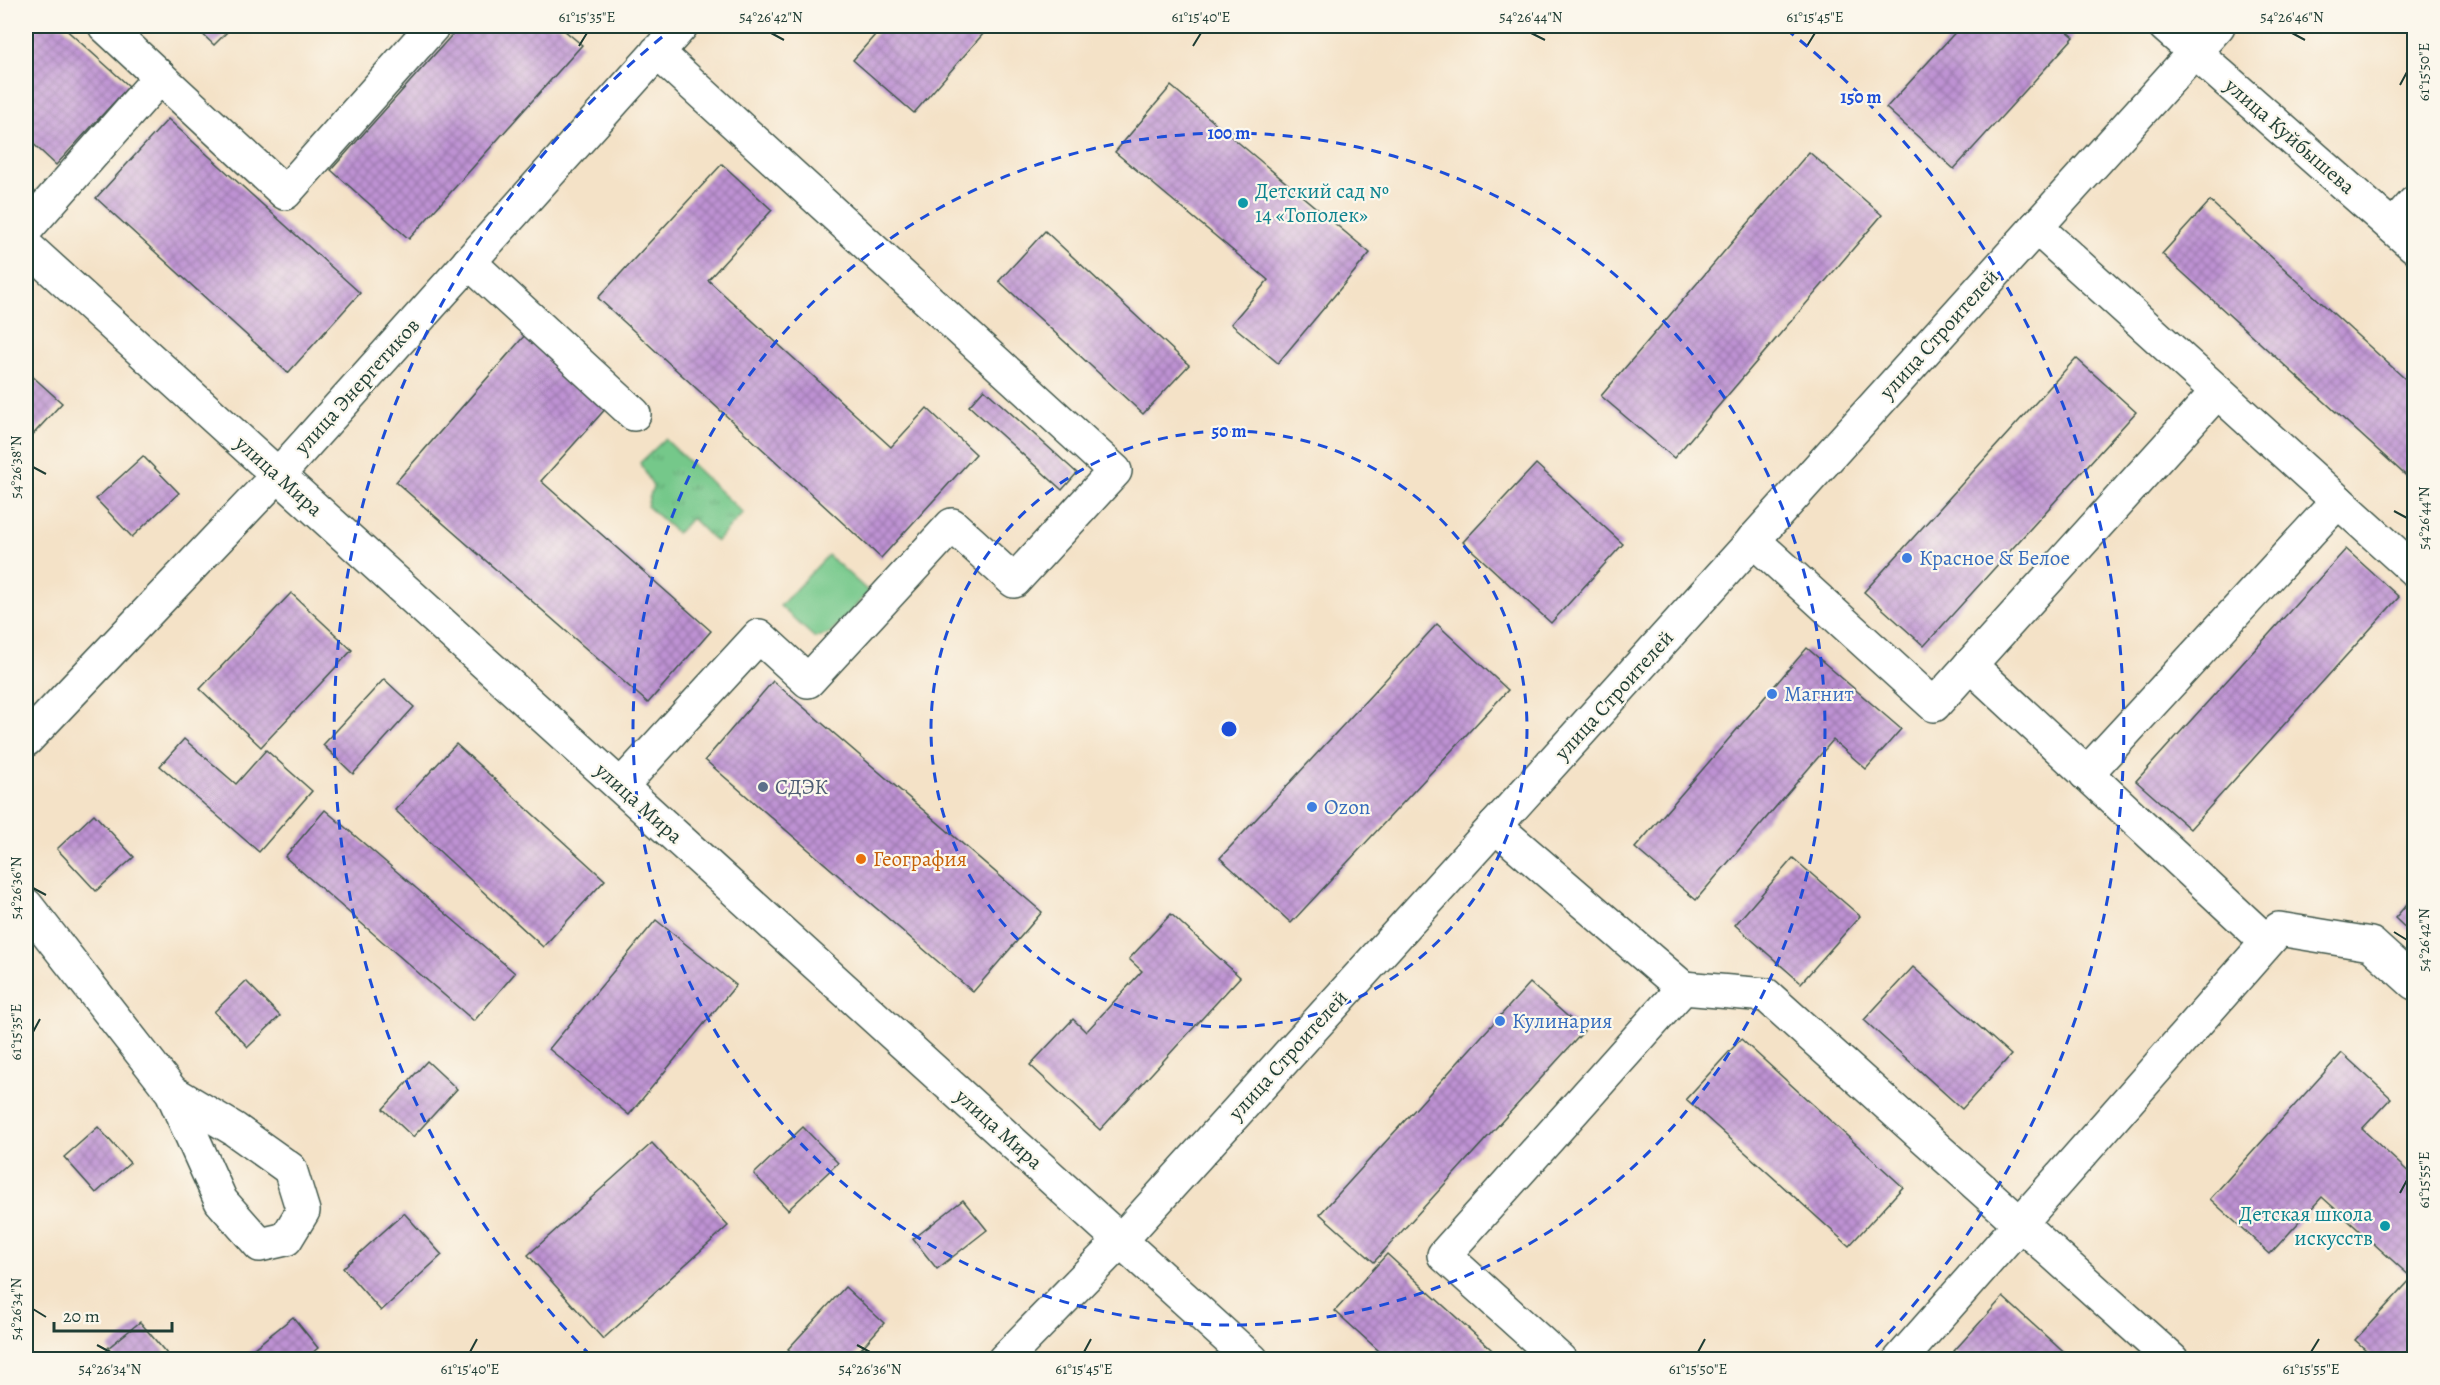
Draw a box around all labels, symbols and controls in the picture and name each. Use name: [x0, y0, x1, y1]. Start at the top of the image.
text: 61°15'35"E: [559, 7, 615, 27]
text: 54°26'42"N: [739, 7, 803, 27]
text: 61°15'40"E: [1172, 7, 1230, 27]
text: 54°26'44"N: [1499, 7, 1563, 27]
text: 61°15'45"E: [1786, 7, 1844, 27]
text: 54°26'46"N: [2260, 7, 2324, 27]
text: 61°15'50"E: [2414, 43, 2434, 101]
street label: улица Куйбышева: [2218, 71, 2361, 201]
text: 150 m: [1840, 85, 1882, 109]
text: 100 m: [1208, 121, 1250, 145]
place label: Детский сад № 14 «Тополек»: [1255, 177, 1389, 229]
marker: Детский сад № 14 «Тополек»: [1236, 196, 1250, 210]
street label: улица Строителей: [1873, 263, 2005, 406]
street label: улица Энергетиков: [288, 312, 426, 461]
text: 50 m: [1212, 419, 1246, 443]
street label: улица Мира: [229, 429, 329, 523]
text: 54°26'38"N: [6, 435, 26, 499]
text: 54°26'44"N: [2414, 486, 2434, 550]
place label: Красное & Белое: [1919, 544, 2070, 572]
marker: Красное & Белое: [1900, 551, 1914, 565]
street label: улица Строителей: [1548, 624, 1680, 767]
place label: Магнит: [1784, 680, 1854, 708]
marker: Магнит: [1765, 687, 1779, 701]
centre of rings: [1219, 719, 1239, 739]
street label: улица Мира: [589, 756, 689, 850]
place label: СДЭК: [775, 773, 829, 801]
marker: СДЭК: [756, 780, 770, 794]
place label: Ozon: [1324, 793, 1370, 821]
marker: Ozon: [1305, 800, 1319, 814]
place label: География: [873, 845, 967, 873]
marker: География: [854, 852, 868, 866]
text: 54°26'36"N: [6, 856, 26, 919]
text: 54°26'42"N: [2414, 908, 2434, 972]
street label: улица Строителей: [1222, 984, 1354, 1127]
text: 61°15'35"E: [6, 1004, 26, 1060]
place label: Кулинария: [1512, 1007, 1612, 1035]
marker: Кулинария: [1493, 1014, 1507, 1028]
street label: улица Мира: [949, 1082, 1049, 1176]
text: 61°15'55"E: [2414, 1151, 2434, 1209]
place label: Детская школа искусств: [2239, 1200, 2373, 1252]
marker: Детская школа искусств: [2378, 1219, 2392, 1233]
text: 54°26'34"N: [6, 1277, 26, 1340]
scale bar: [54, 1295, 172, 1333]
text: 20 m: [63, 1304, 100, 1328]
text: 54°26'34"N: [79, 1359, 142, 1379]
text: 61°15'40"E: [441, 1359, 499, 1379]
text: 54°26'36"N: [839, 1359, 902, 1379]
text: 61°15'45"E: [1055, 1359, 1113, 1379]
text: 61°15'50"E: [1669, 1359, 1727, 1379]
text: 61°15'55"E: [2282, 1359, 2340, 1379]

